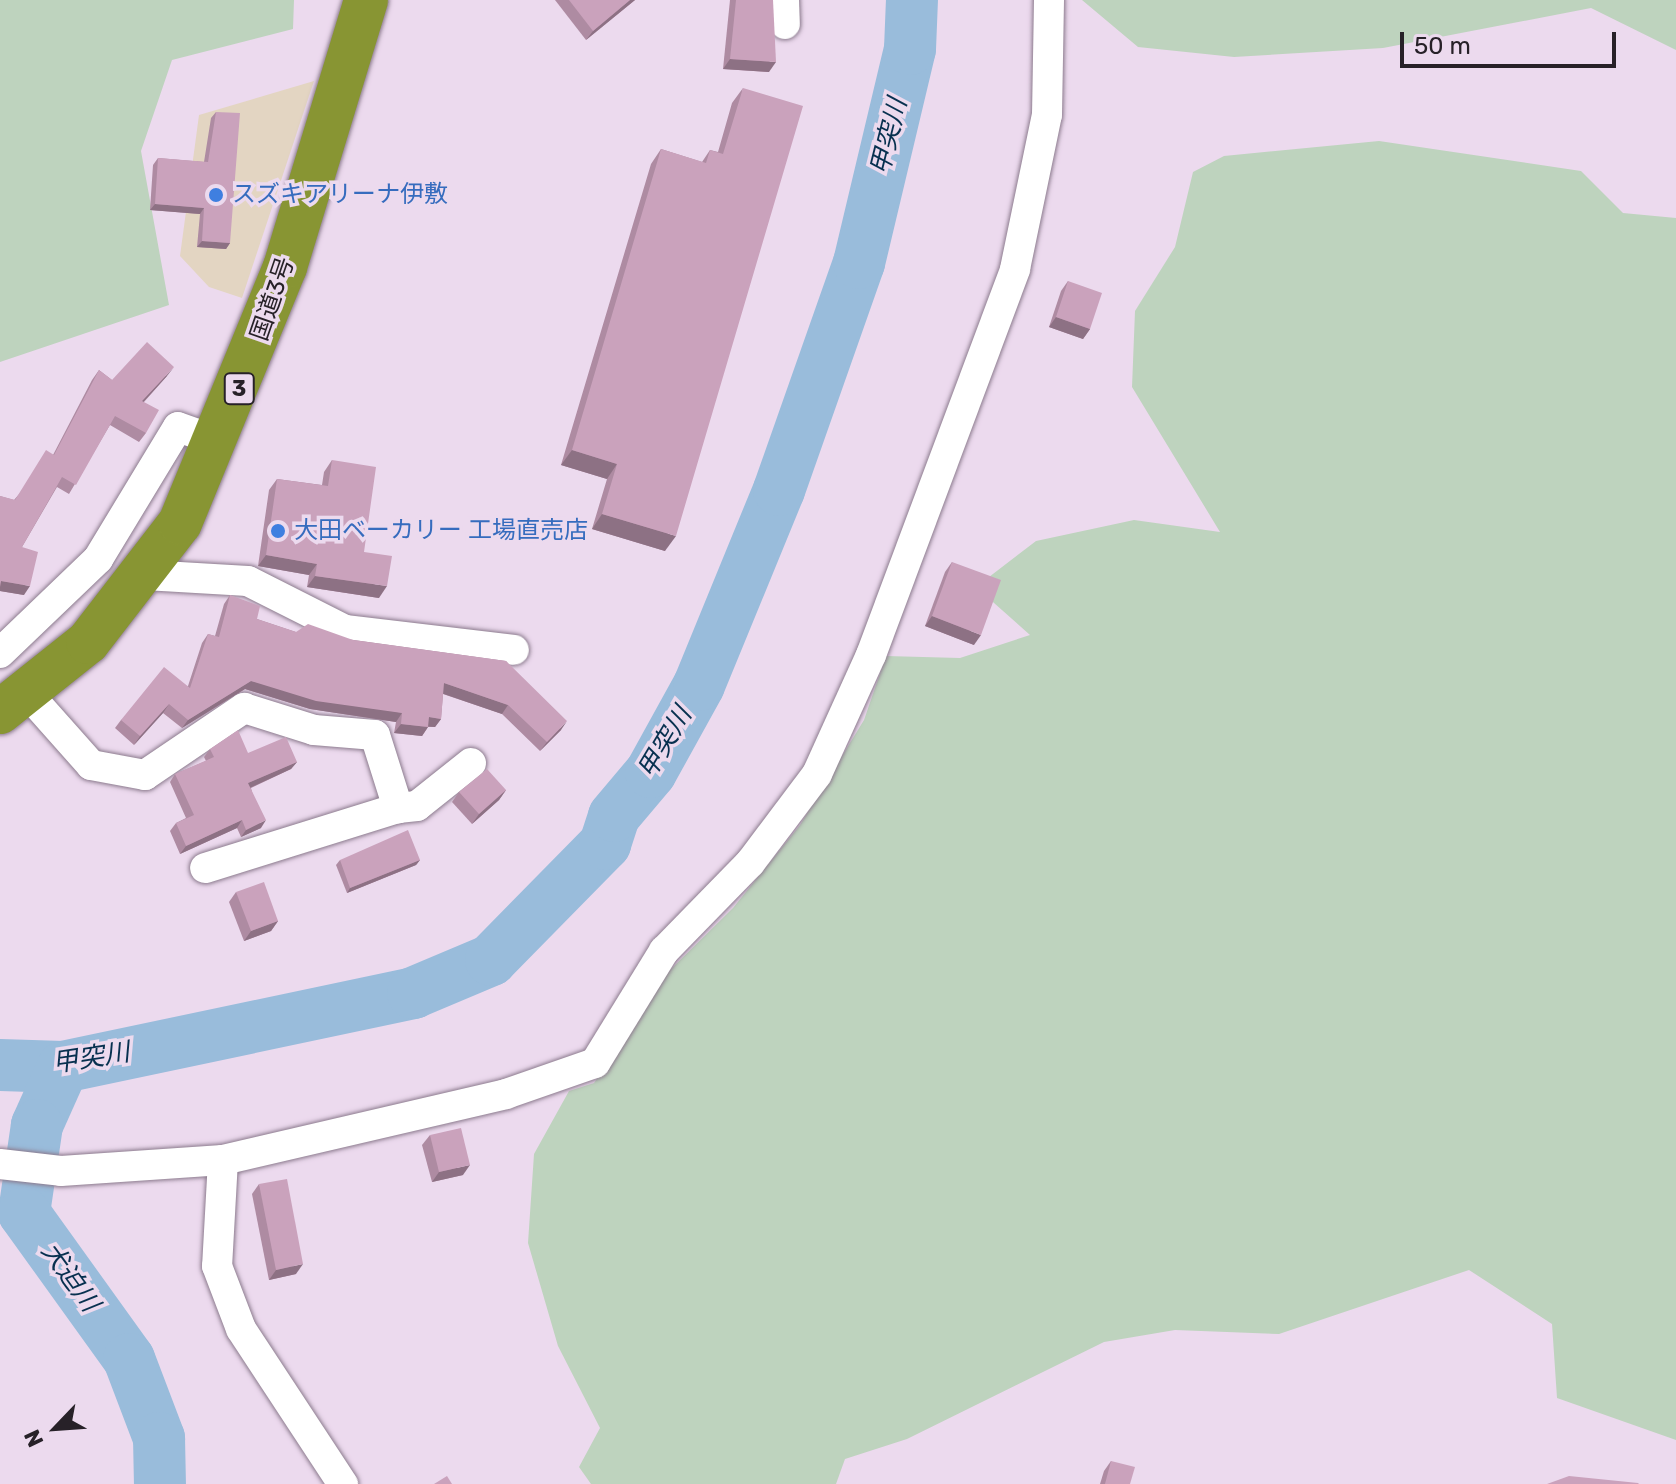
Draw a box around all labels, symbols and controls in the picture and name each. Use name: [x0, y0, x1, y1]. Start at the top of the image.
scale bar: [1404, 16, 1620, 66]
text: 50 m: [1414, 32, 1471, 60]
water label: 甲突川: [864, 95, 914, 179]
place label: スズキアリーナ伊敷: [232, 181, 448, 209]
marker: スズキアリーナ伊敷: [207, 186, 225, 204]
street label: 国道3号: [245, 253, 301, 345]
road number: 3: [223, 371, 255, 407]
place label: 大田ベーカリー 工場直売店: [294, 517, 588, 545]
marker: 大田ベーカリー 工場直売店: [269, 522, 287, 540]
water label: 甲突川: [632, 702, 698, 784]
water label: 甲突川: [50, 1036, 132, 1080]
water label: 犬迫川: [34, 1236, 106, 1318]
north arrow: [16, 1388, 96, 1468]
text: N: [18, 1425, 49, 1451]

